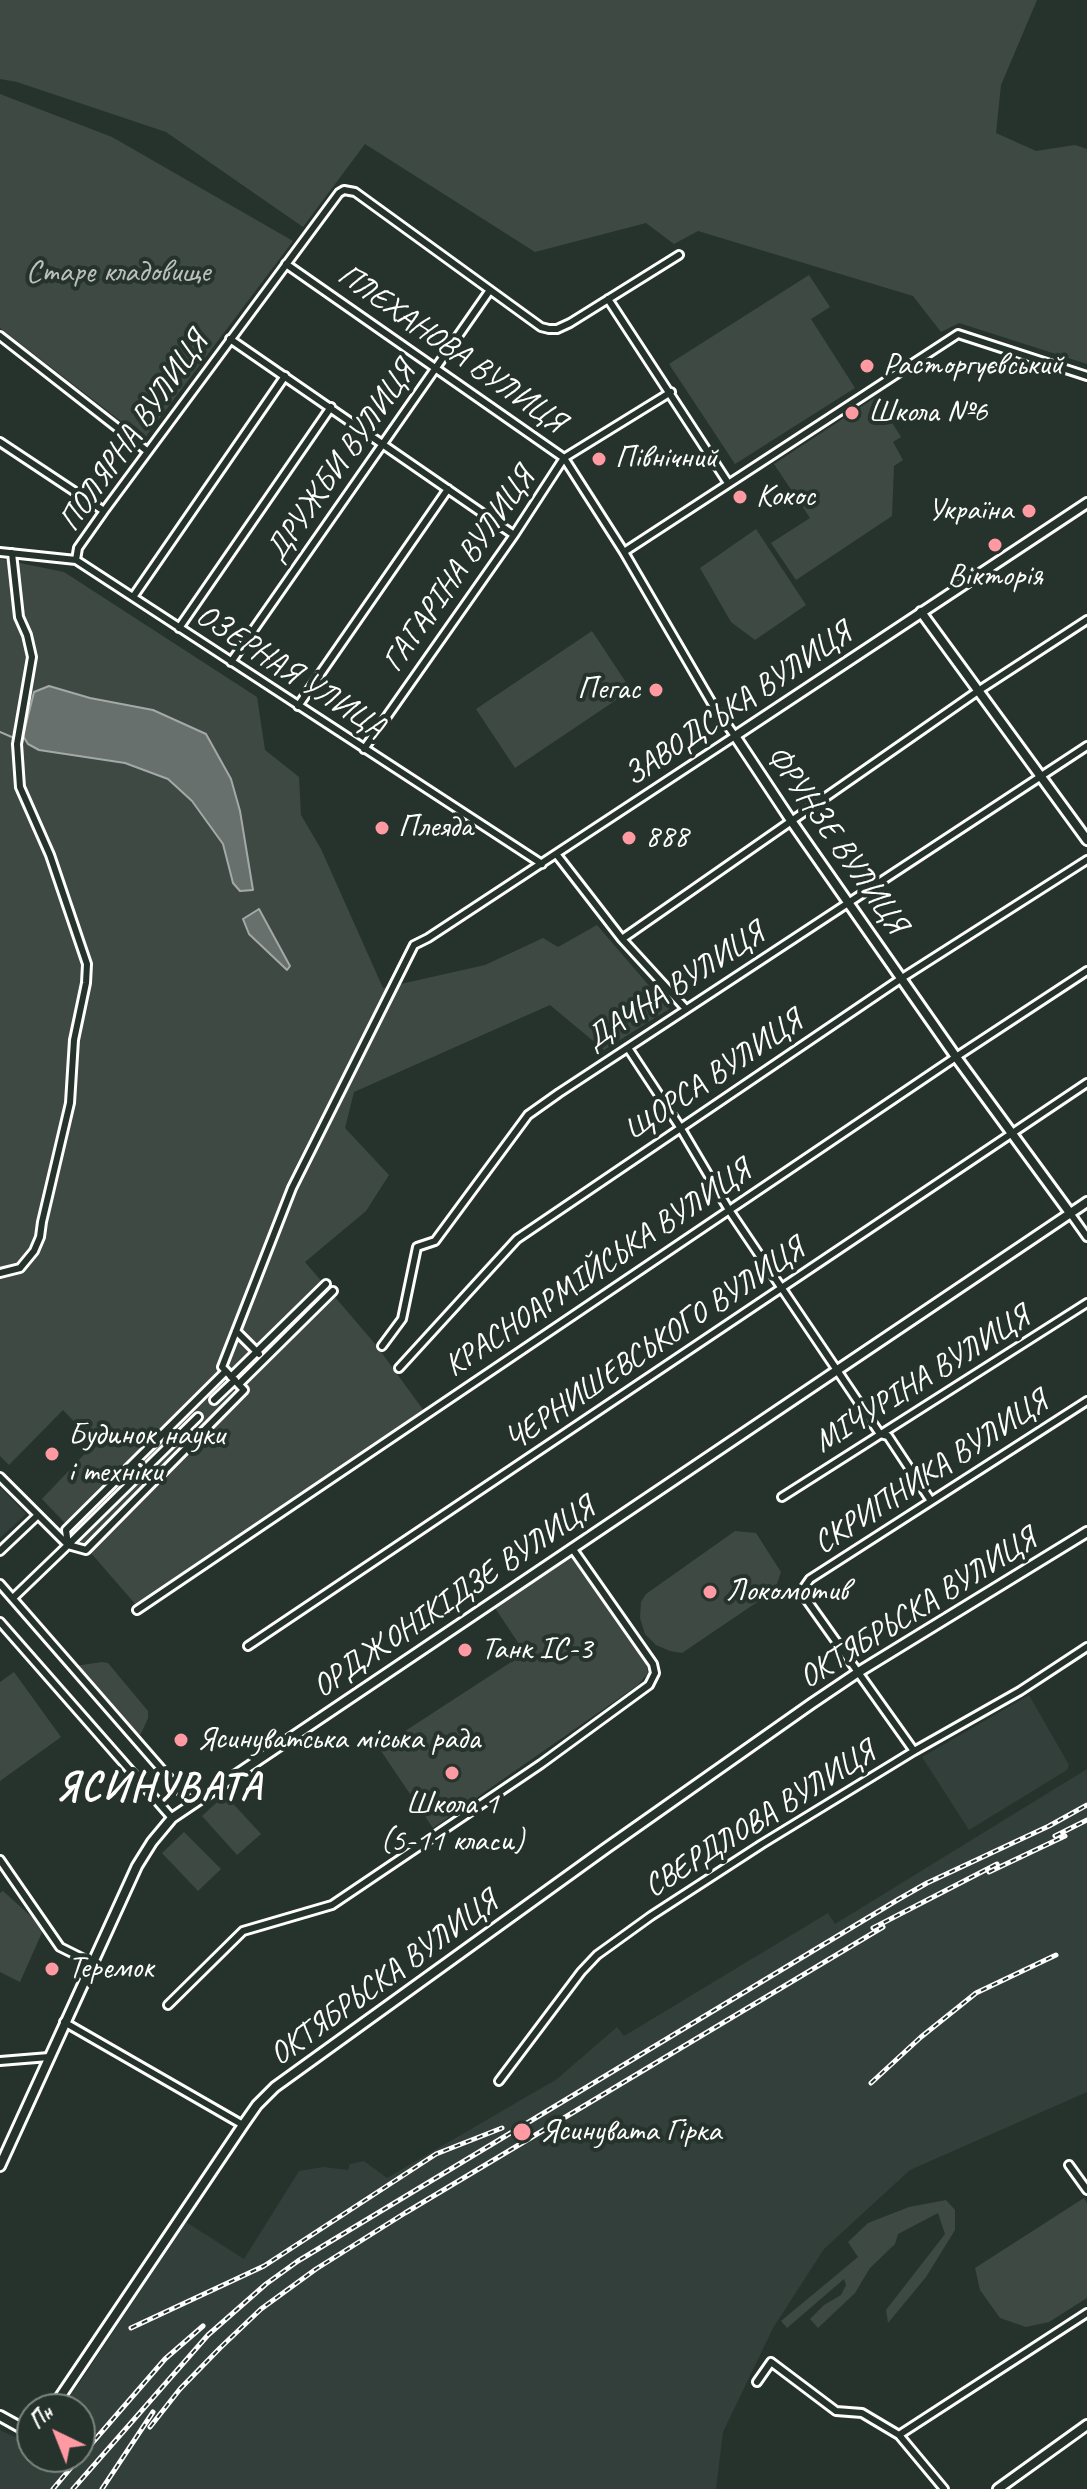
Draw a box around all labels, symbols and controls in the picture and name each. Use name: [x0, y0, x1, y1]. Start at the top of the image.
park label: Старе кладовище: [26, 254, 210, 292]
street label: ПЛЕХАНОВА ВУЛИЦЯ: [330, 256, 572, 442]
street label: ПОЛЯРНА ВУЛИЦЯ: [51, 325, 217, 539]
place label: Расторгуєвський: [883, 347, 1063, 385]
street label: ДРУЖБИ ВУЛИЦЯ: [258, 355, 424, 569]
marker: Расторгуєвський: [858, 357, 876, 375]
place label: Школа №6: [868, 394, 987, 432]
marker: Школа №6: [843, 404, 861, 422]
place label: Північний: [615, 440, 717, 478]
marker: Північний: [590, 450, 608, 468]
street label: ГАГАРІНА ВУЛИЦЯ: [374, 461, 544, 679]
place label: Кокос: [756, 478, 815, 516]
marker: Кокос: [731, 488, 749, 506]
place label: Україна: [928, 492, 1013, 530]
marker: Україна: [1020, 502, 1038, 520]
marker: Вікторія: [986, 536, 1004, 554]
place label: Вікторія: [947, 558, 1043, 596]
street label: ОЗЕРНАЯ УЛИЦА: [188, 597, 392, 747]
street label: ЗАВОДСЬКА ВУЛИЦЯ: [617, 615, 859, 795]
place label: Пегас: [577, 671, 640, 709]
marker: Пегас: [647, 681, 665, 699]
street label: ФРУНЗЕ ВУЛИЦЯ: [757, 739, 915, 941]
place label: Плеяда: [398, 809, 472, 847]
marker: Плеяда: [373, 819, 391, 837]
place label: 888: [645, 819, 688, 857]
marker: 888: [620, 829, 638, 847]
street label: ДАЧНА ВУЛИЦЯ: [578, 915, 772, 1059]
street label: ЩОРСА ВУЛИЦЯ: [618, 1003, 810, 1149]
street label: КРАСНОАРМІЙСЬКА ВУЛИЦЯ: [438, 1152, 758, 1386]
street label: ЧЕРНИШЕВСЬКОГО ВУЛИЦЯ: [498, 1230, 812, 1460]
street label: МІЧУРІНА ВУЛИЦЯ: [807, 1298, 1037, 1462]
street label: СКРИПНИКА ВУЛИЦЯ: [807, 1383, 1055, 1563]
place label: Будинок науки і техніки: [68, 1417, 224, 1492]
marker: Будинок науки і техніки: [43, 1445, 61, 1463]
street label: ОРДЖОНІКІДЗЕ ВУЛИЦЯ: [306, 1489, 602, 1707]
street label: ОКТЯБРЬСКА ВУЛИЦЯ: [792, 1521, 1044, 1697]
place label: Локомотив: [726, 1573, 848, 1611]
marker: Локомотив: [701, 1583, 719, 1601]
place label: Танк ІС-3: [481, 1631, 592, 1669]
marker: Танк ІС-3: [456, 1641, 474, 1659]
place label: Ясинуватська міська рада: [197, 1721, 480, 1759]
marker: Ясинуватська міська рада: [172, 1731, 190, 1749]
street label: СВЕРДЛОВА ВУЛИЦЯ: [637, 1734, 883, 1906]
marker: Школа 1 (5-11 класи): [443, 1764, 461, 1782]
district label: ЯСИНУВАТА: [49, 1765, 269, 1813]
place label: Школа 1 (5-11 класи): [380, 1786, 524, 1861]
street label: ОКТЯБРЬСКА ВУЛИЦЯ: [263, 1883, 505, 2075]
place label: Теремок: [68, 1950, 154, 1988]
marker: Теремок: [43, 1960, 61, 1978]
place label: Ясинувата Гірка: [540, 2113, 721, 2151]
marker: Ясинувата Гірка: [511, 2121, 533, 2143]
north arrow: [16, 2393, 96, 2473]
text: Пн: [23, 2399, 59, 2435]

